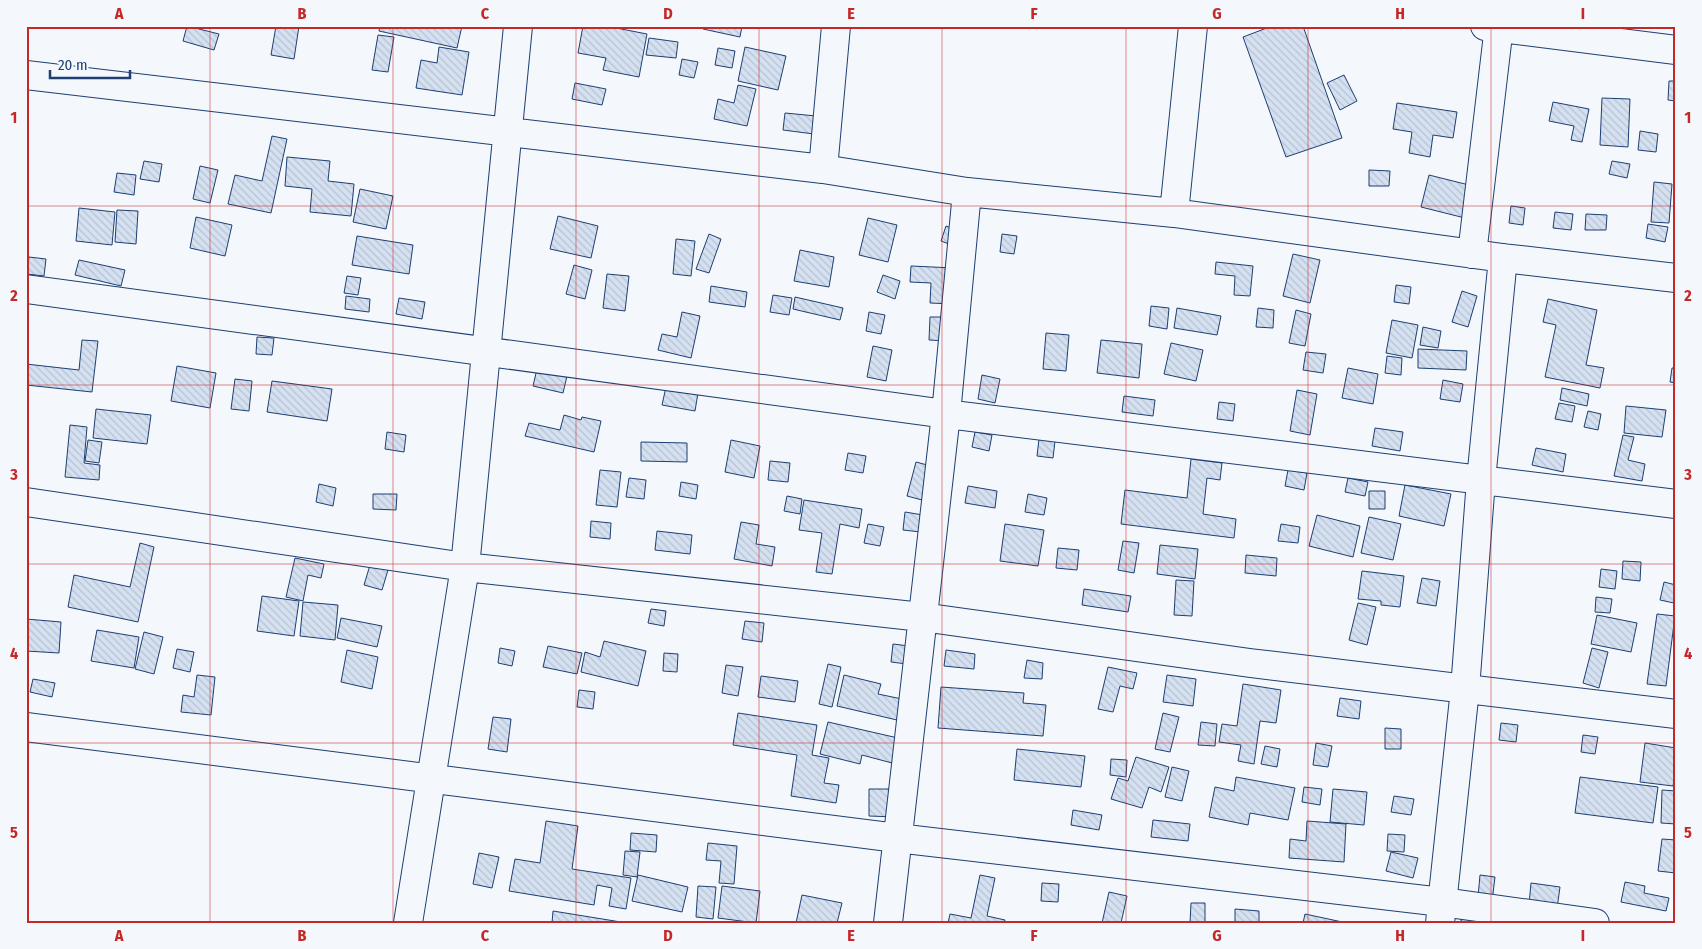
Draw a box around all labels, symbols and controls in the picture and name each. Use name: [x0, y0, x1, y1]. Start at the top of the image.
text: A: [114, 4, 124, 23]
text: B: [298, 4, 307, 23]
text: C: [481, 4, 490, 23]
text: D: [663, 4, 673, 23]
text: E: [847, 4, 855, 23]
text: F: [1030, 4, 1038, 23]
text: G: [1212, 4, 1222, 23]
text: H: [1395, 4, 1405, 23]
text: I: [1581, 4, 1585, 23]
scale bar: [50, 48, 130, 80]
text: 20 m: [58, 56, 88, 74]
text: 1: [11, 108, 17, 127]
text: 1: [1685, 108, 1691, 127]
text: 2: [9, 286, 18, 305]
text: 2: [1683, 286, 1692, 305]
text: 3: [9, 465, 18, 484]
text: 3: [1683, 465, 1692, 484]
text: 4: [10, 644, 18, 663]
text: 4: [1684, 644, 1692, 663]
text: 5: [10, 823, 18, 842]
text: 5: [1684, 823, 1692, 842]
text: A: [114, 926, 124, 945]
text: B: [298, 926, 307, 945]
text: C: [481, 926, 490, 945]
text: D: [663, 926, 673, 945]
text: E: [847, 926, 855, 945]
text: F: [1030, 926, 1038, 945]
text: G: [1212, 926, 1222, 945]
text: H: [1395, 926, 1405, 945]
text: I: [1581, 926, 1585, 945]

